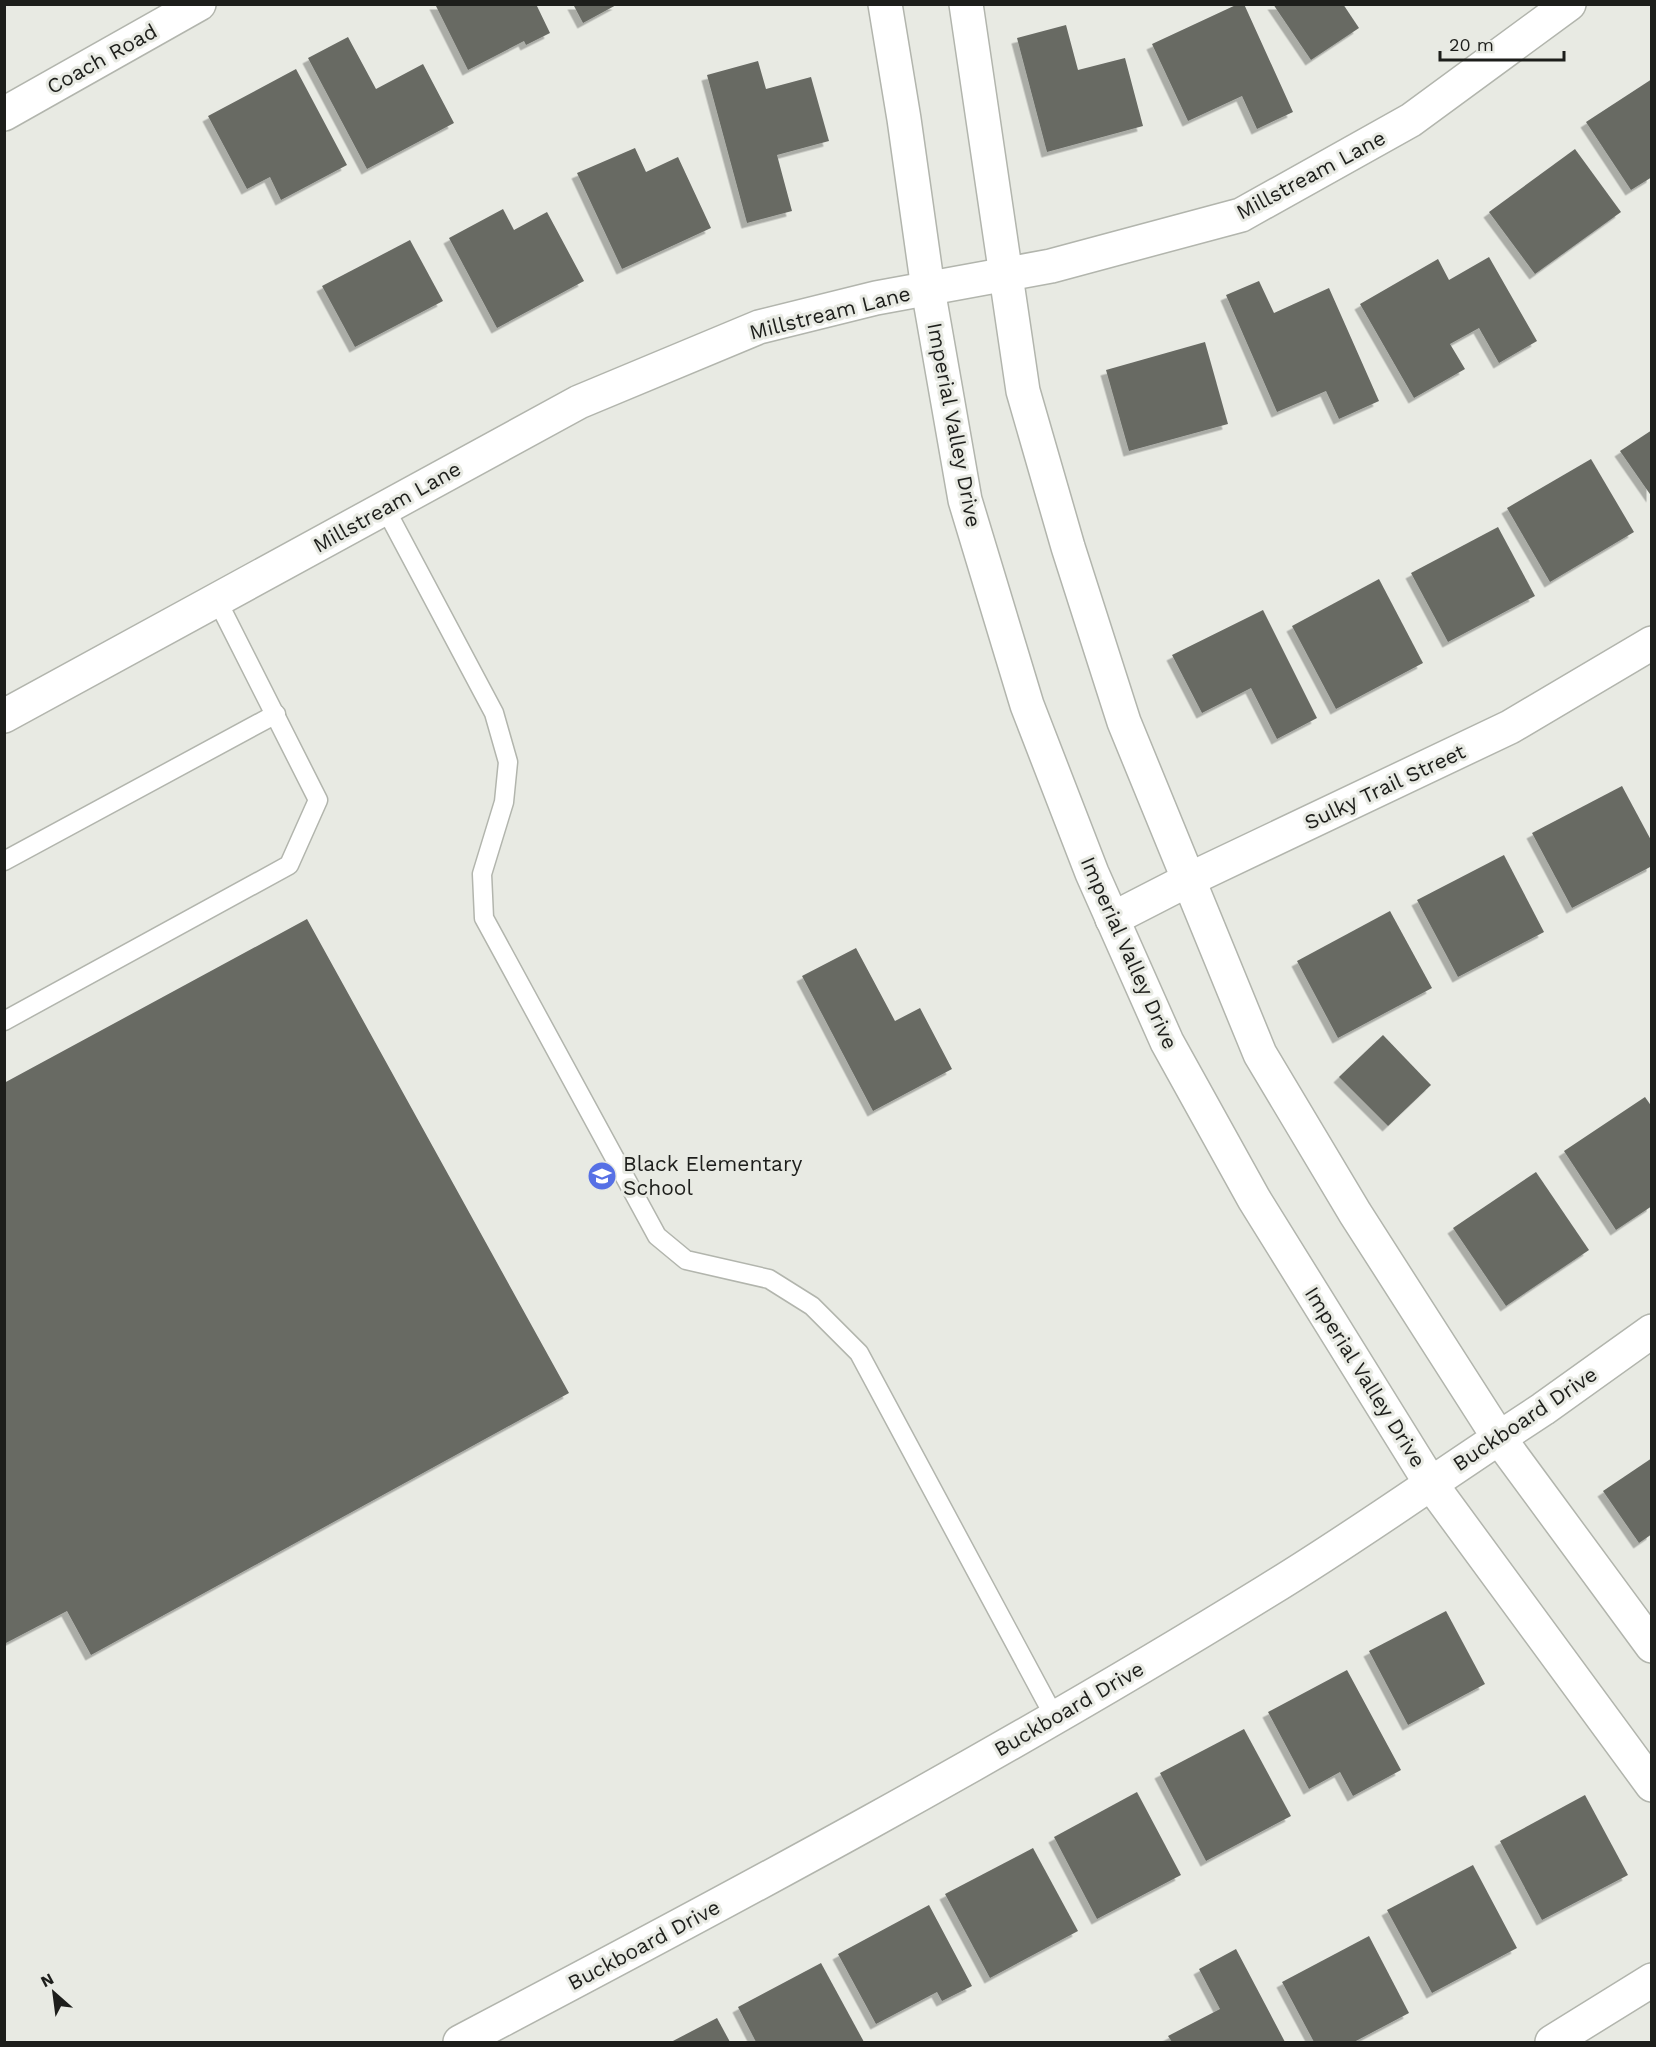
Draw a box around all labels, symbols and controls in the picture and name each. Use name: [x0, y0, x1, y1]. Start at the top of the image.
street label: Coach Road: [42, 18, 161, 99]
scale bar: [1440, 24, 1564, 62]
text: 20 m: [1449, 34, 1494, 55]
street label: Millstream Lane: [1232, 125, 1390, 224]
street label: Millstream Lane: [747, 280, 913, 345]
street label: Imperial Valley Drive: [922, 320, 987, 529]
street label: Millstream Lane: [308, 456, 465, 558]
street label: Sulky Trail Street: [1300, 738, 1469, 835]
street label: Imperial Valley Drive: [1076, 853, 1183, 1053]
place label: Black Elementary School: [623, 1151, 803, 1200]
school or university icon: Black Elementary School: [586, 1160, 618, 1192]
street label: Imperial Valley Drive: [1300, 1282, 1431, 1472]
street label: Buckboard Drive: [1448, 1361, 1602, 1476]
street label: Buckboard Drive: [989, 1656, 1148, 1762]
street label: Buckboard Drive: [563, 1894, 724, 1995]
north arrow: [24, 1963, 84, 2023]
text: N: [37, 1969, 57, 1991]

